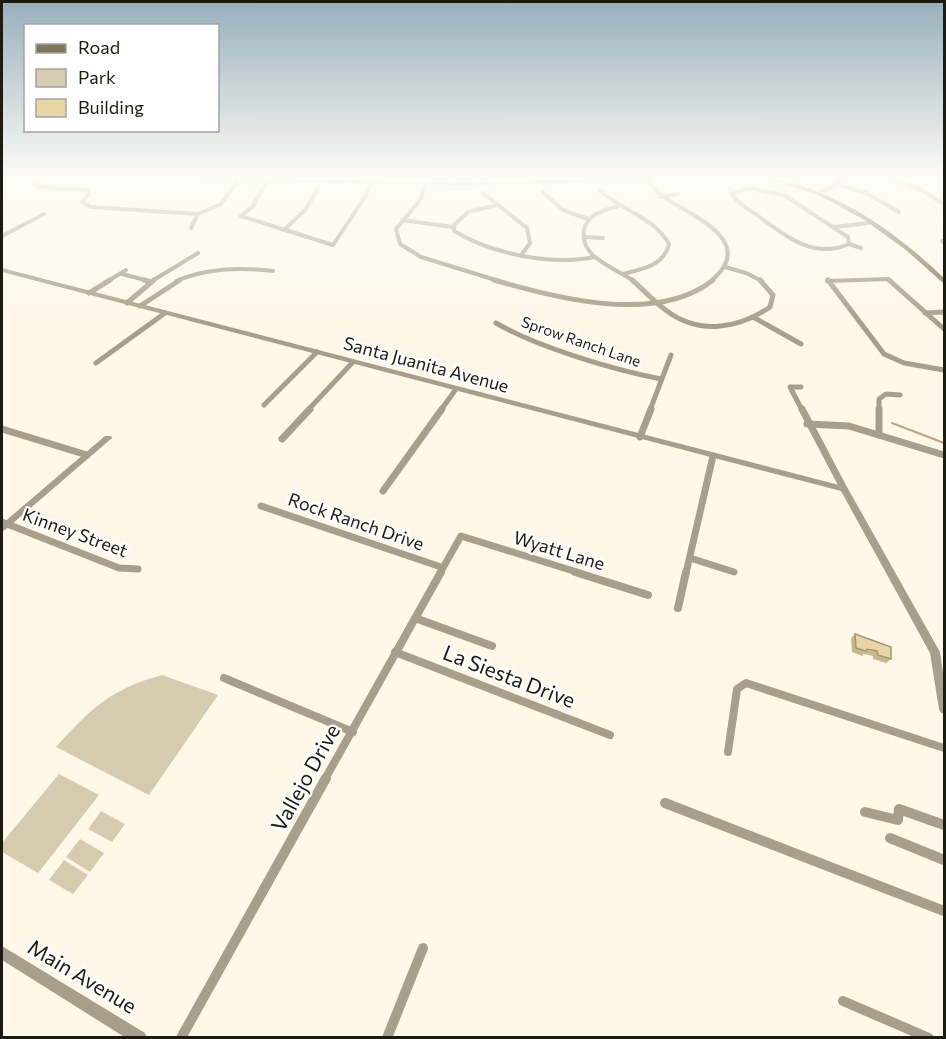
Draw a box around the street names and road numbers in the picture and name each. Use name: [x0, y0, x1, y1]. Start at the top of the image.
street label: Sprow Ranch Lane: [519, 312, 644, 370]
street label: Santa Juanita Avenue: [341, 331, 511, 397]
street label: Rock Ranch Drive: [286, 488, 427, 555]
street label: Kinney Street: [20, 503, 131, 561]
street label: Wyatt Lane: [511, 526, 607, 574]
street label: La Siesta Drive: [440, 639, 579, 712]
street label: Vallejo Drive: [265, 719, 344, 835]
street label: Main Avenue: [24, 933, 142, 1018]

